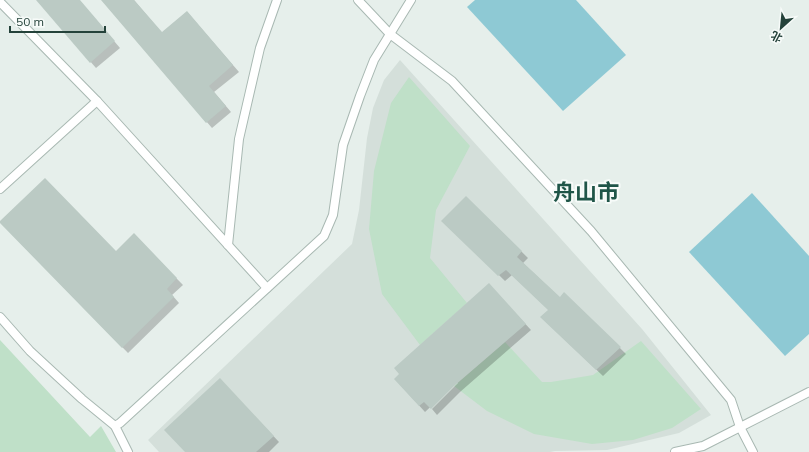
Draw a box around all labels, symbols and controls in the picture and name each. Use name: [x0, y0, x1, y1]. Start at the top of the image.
scale bar: [10, 8, 105, 34]
north arrow: [761, 8, 801, 48]
text: 50 m: [16, 14, 44, 29]
text: 北: [768, 28, 785, 46]
district label: 舟山市: [553, 178, 619, 206]

